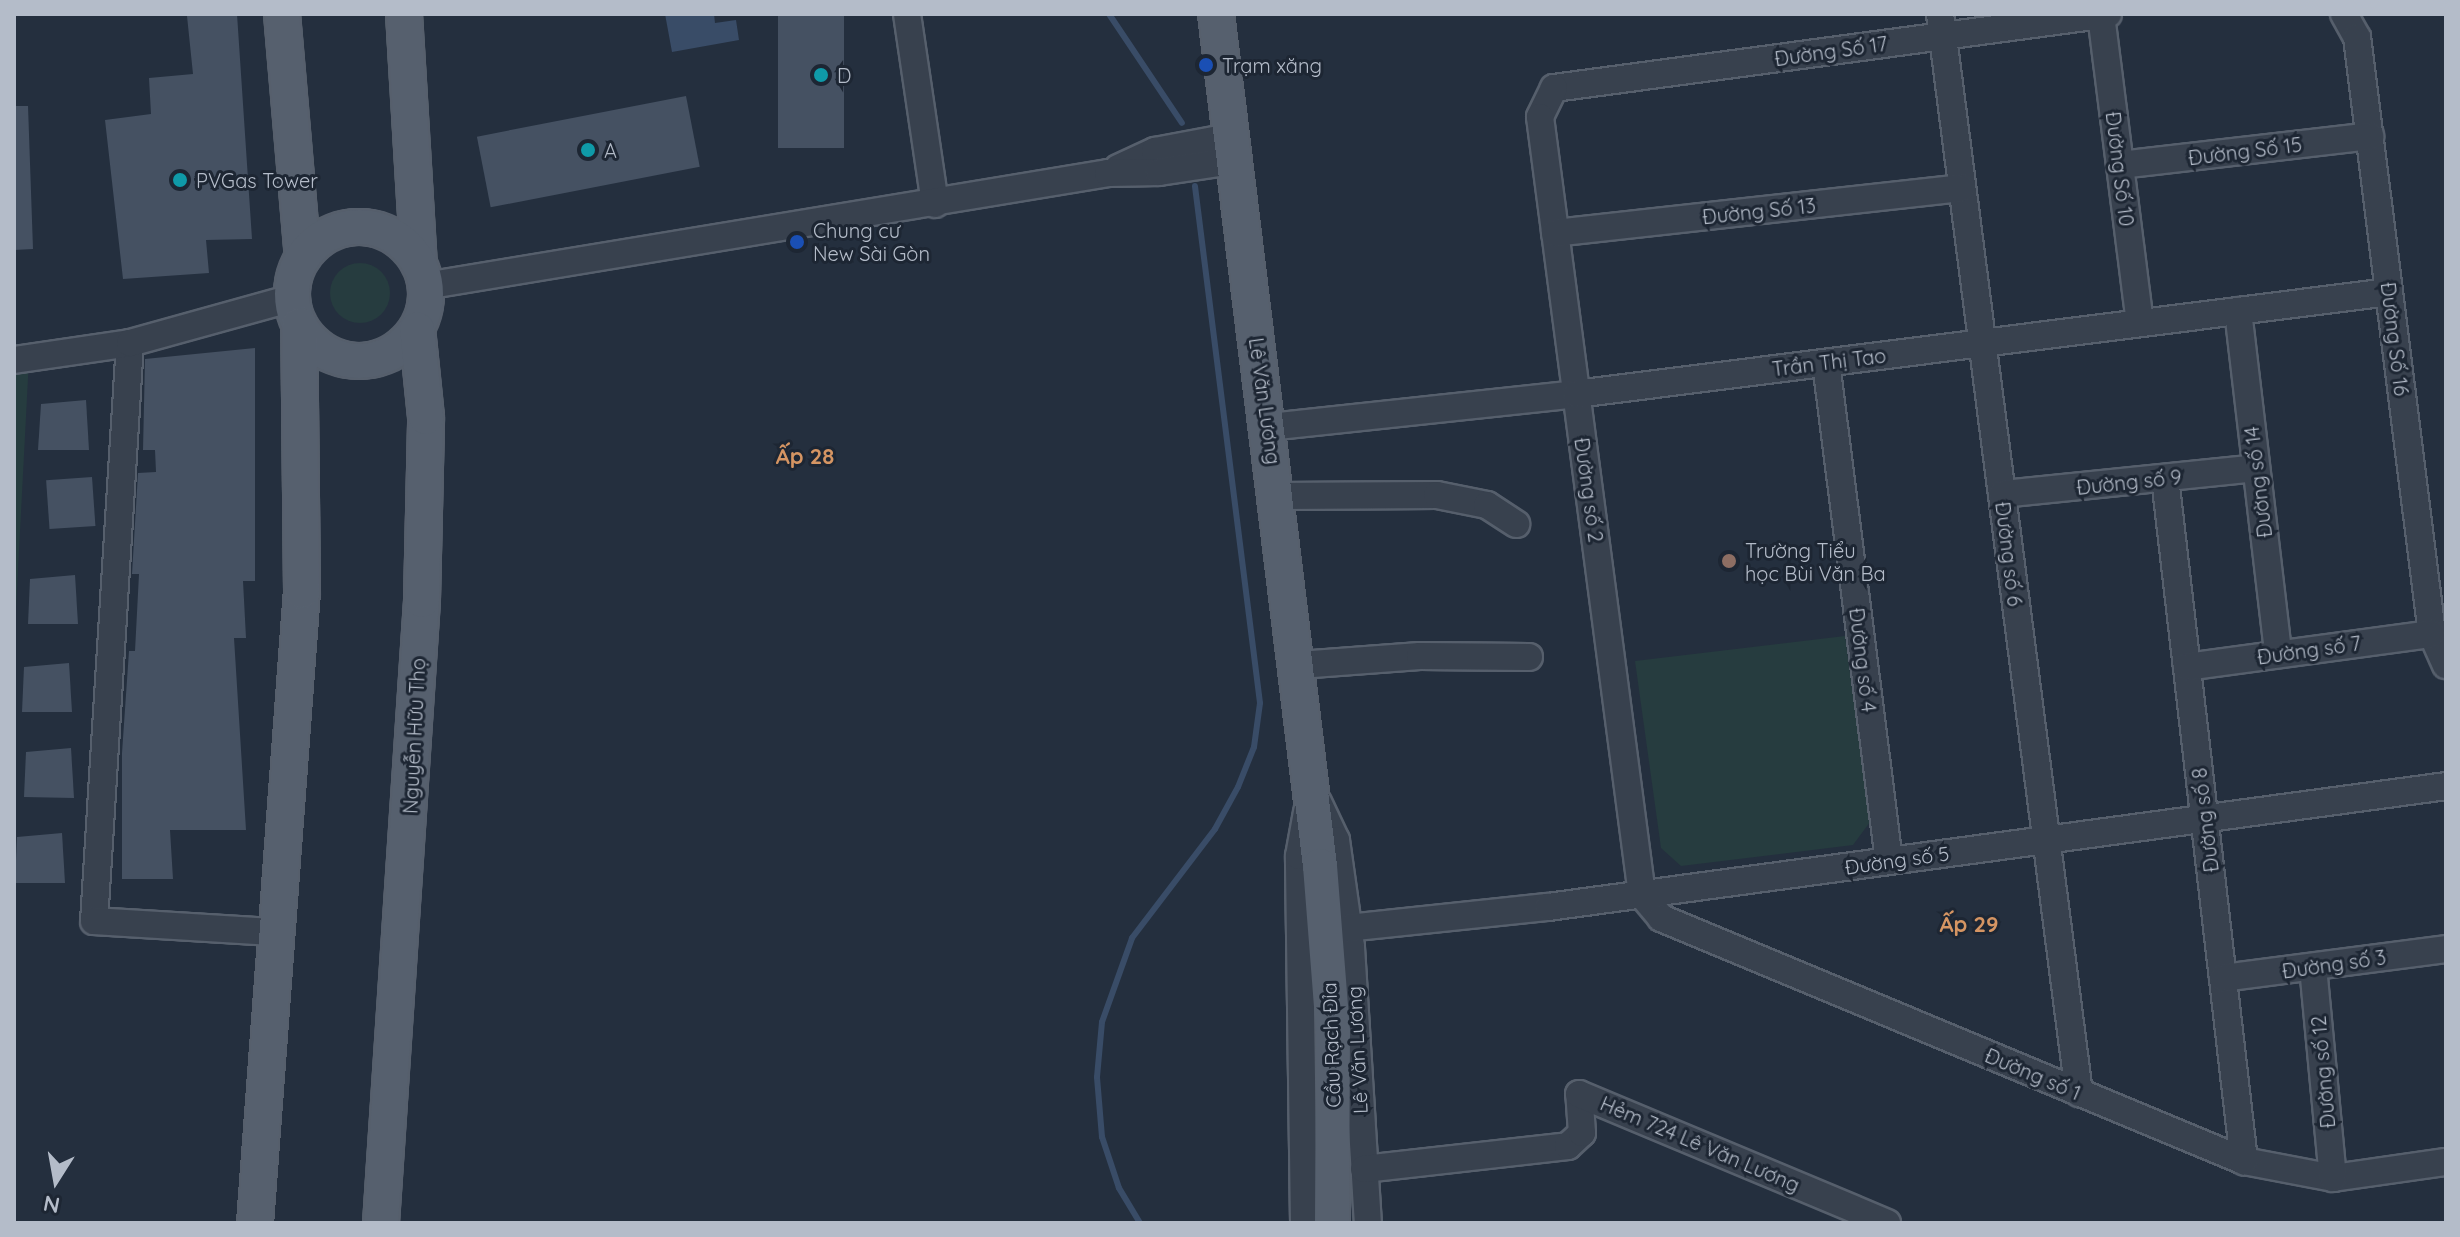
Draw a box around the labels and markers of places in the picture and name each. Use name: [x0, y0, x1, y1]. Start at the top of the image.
place label: Trạm xăng: [1222, 53, 1322, 77]
marker: Trạm xăng: [1197, 56, 1215, 74]
place label: D: [837, 63, 851, 87]
marker: D: [812, 66, 830, 84]
place label: A: [604, 138, 617, 162]
marker: A: [579, 141, 597, 159]
place label: PVGas Tower: [196, 168, 318, 192]
marker: PVGas Tower: [171, 171, 189, 189]
place label: Chung cư New Sài Gòn: [813, 218, 930, 265]
marker: Chung cư New Sài Gòn: [788, 233, 806, 251]
place label: Trường Tiểu học Bùi Văn Ba: [1745, 538, 1886, 585]
marker: Trường Tiểu học Bùi Văn Ba: [1720, 552, 1738, 570]

